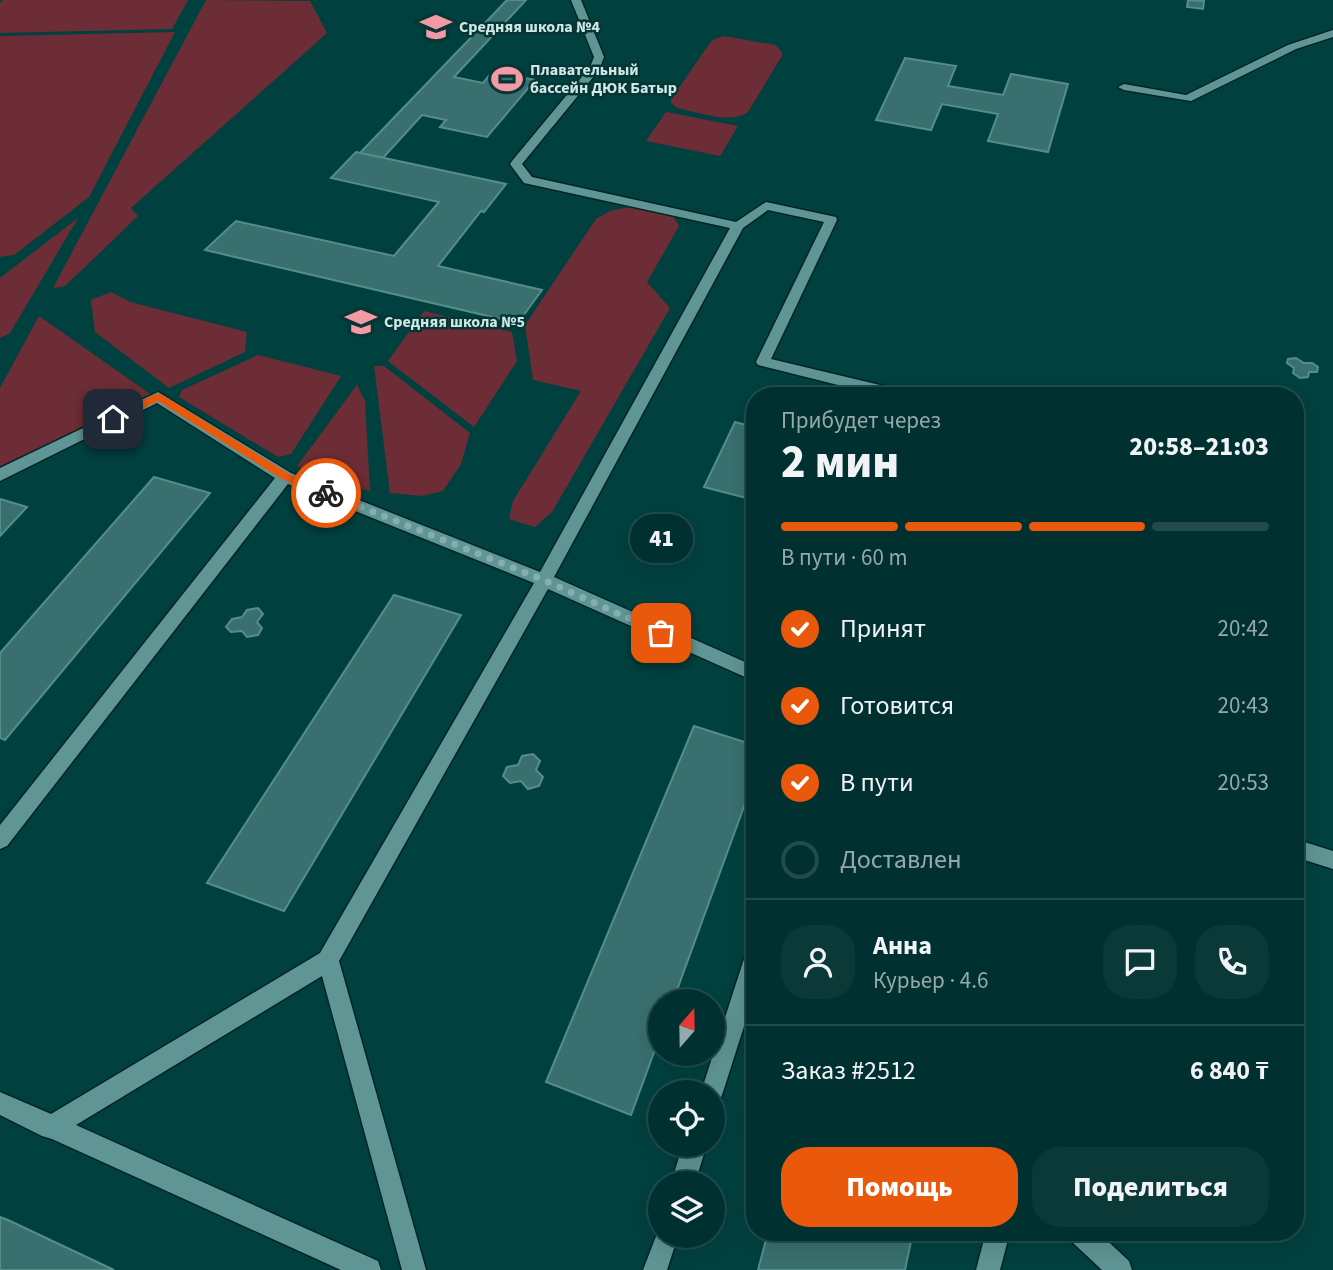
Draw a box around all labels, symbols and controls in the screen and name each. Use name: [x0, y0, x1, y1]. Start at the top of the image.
school or university icon: Средняя школа №4: [419, 10, 453, 44]
place label: Средняя школа №4: [459, 16, 600, 38]
place label: Плавательный бассейн ДЮК Батыр: [530, 59, 677, 99]
sports icon: Плавательный бассейн ДЮК Батыр: [490, 62, 524, 96]
school or university icon: Средняя школа №5: [344, 305, 378, 339]
place label: Средняя школа №5: [384, 311, 525, 333]
pin: [83, 389, 143, 449]
icon: home: [94, 400, 132, 438]
text: Прибудет через: [781, 404, 941, 437]
text: 20:58–21:03: [1129, 428, 1269, 465]
text: 2 мин: [781, 430, 899, 495]
courier: [291, 458, 361, 528]
icon: bike: [307, 474, 345, 512]
callout: 41: [630, 514, 692, 563]
text: 41: [649, 522, 674, 555]
text: В пути · 60 m: [781, 541, 908, 574]
pin: [631, 603, 691, 663]
icon: check: [781, 610, 819, 648]
text: Принят: [840, 610, 926, 647]
text: 20:42: [1218, 612, 1269, 645]
icon: bag: [642, 614, 680, 652]
icon: check: [781, 687, 819, 725]
text: Готовится: [840, 687, 954, 724]
text: 20:43: [1218, 689, 1269, 722]
icon: check: [781, 764, 819, 802]
text: В пути: [840, 764, 914, 801]
text: 20:53: [1218, 766, 1269, 799]
text: Доставлен: [840, 841, 962, 878]
button: person: [781, 925, 855, 999]
button: chat: [1103, 925, 1177, 999]
button: phone: [1195, 925, 1269, 999]
text: Анна: [873, 927, 932, 964]
text: Курьер · 4.6: [873, 964, 988, 997]
north arrow: [648, 989, 724, 1066]
map controls: [648, 989, 725, 1248]
text: Заказ #2512: [781, 1052, 916, 1089]
text: 6 840 ₸: [1190, 1052, 1269, 1089]
button: locate: [648, 1080, 725, 1157]
button: Помощь: [781, 1147, 1018, 1227]
button: Поделиться: [1032, 1147, 1269, 1227]
button: layers: [648, 1171, 725, 1248]

